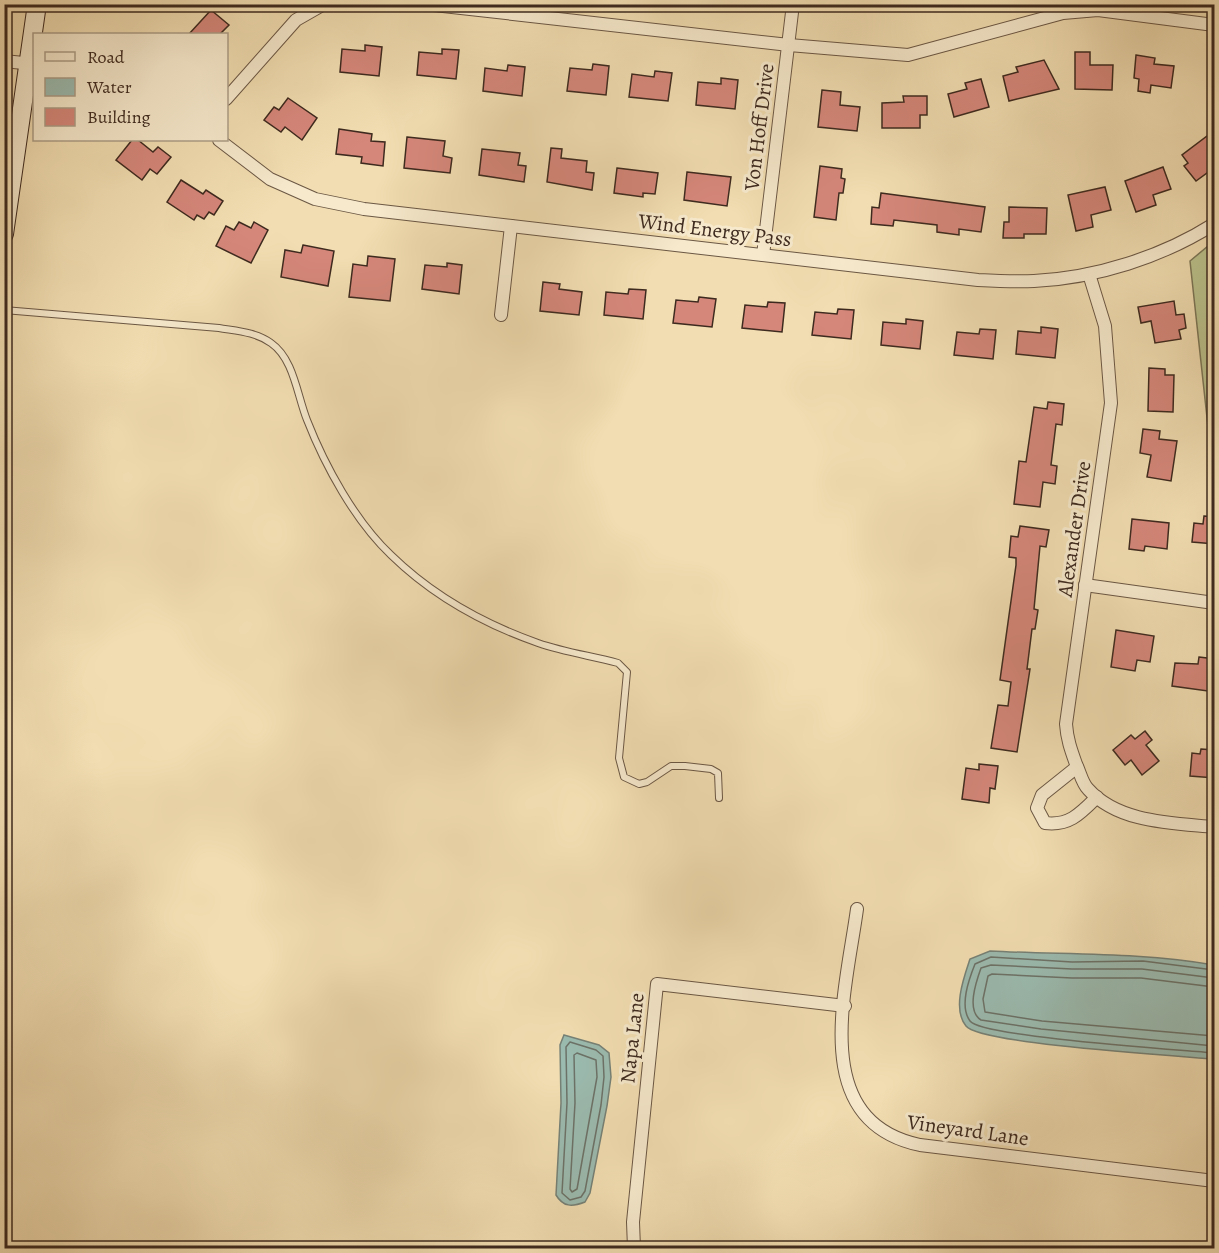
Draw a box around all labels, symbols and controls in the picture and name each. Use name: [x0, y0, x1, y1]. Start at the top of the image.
legend: [33, 33, 228, 141]
text: Road: [87, 45, 125, 69]
street label: Von Hoff Drive: [737, 62, 781, 193]
text: Water: [86, 75, 132, 99]
text: Building: [87, 105, 151, 129]
street label: Wind Energy Pass: [636, 207, 793, 253]
street label: Alexander Drive: [1050, 459, 1097, 600]
street label: Napa Lane: [613, 991, 651, 1085]
street label: Vineyard Lane: [905, 1107, 1030, 1152]

